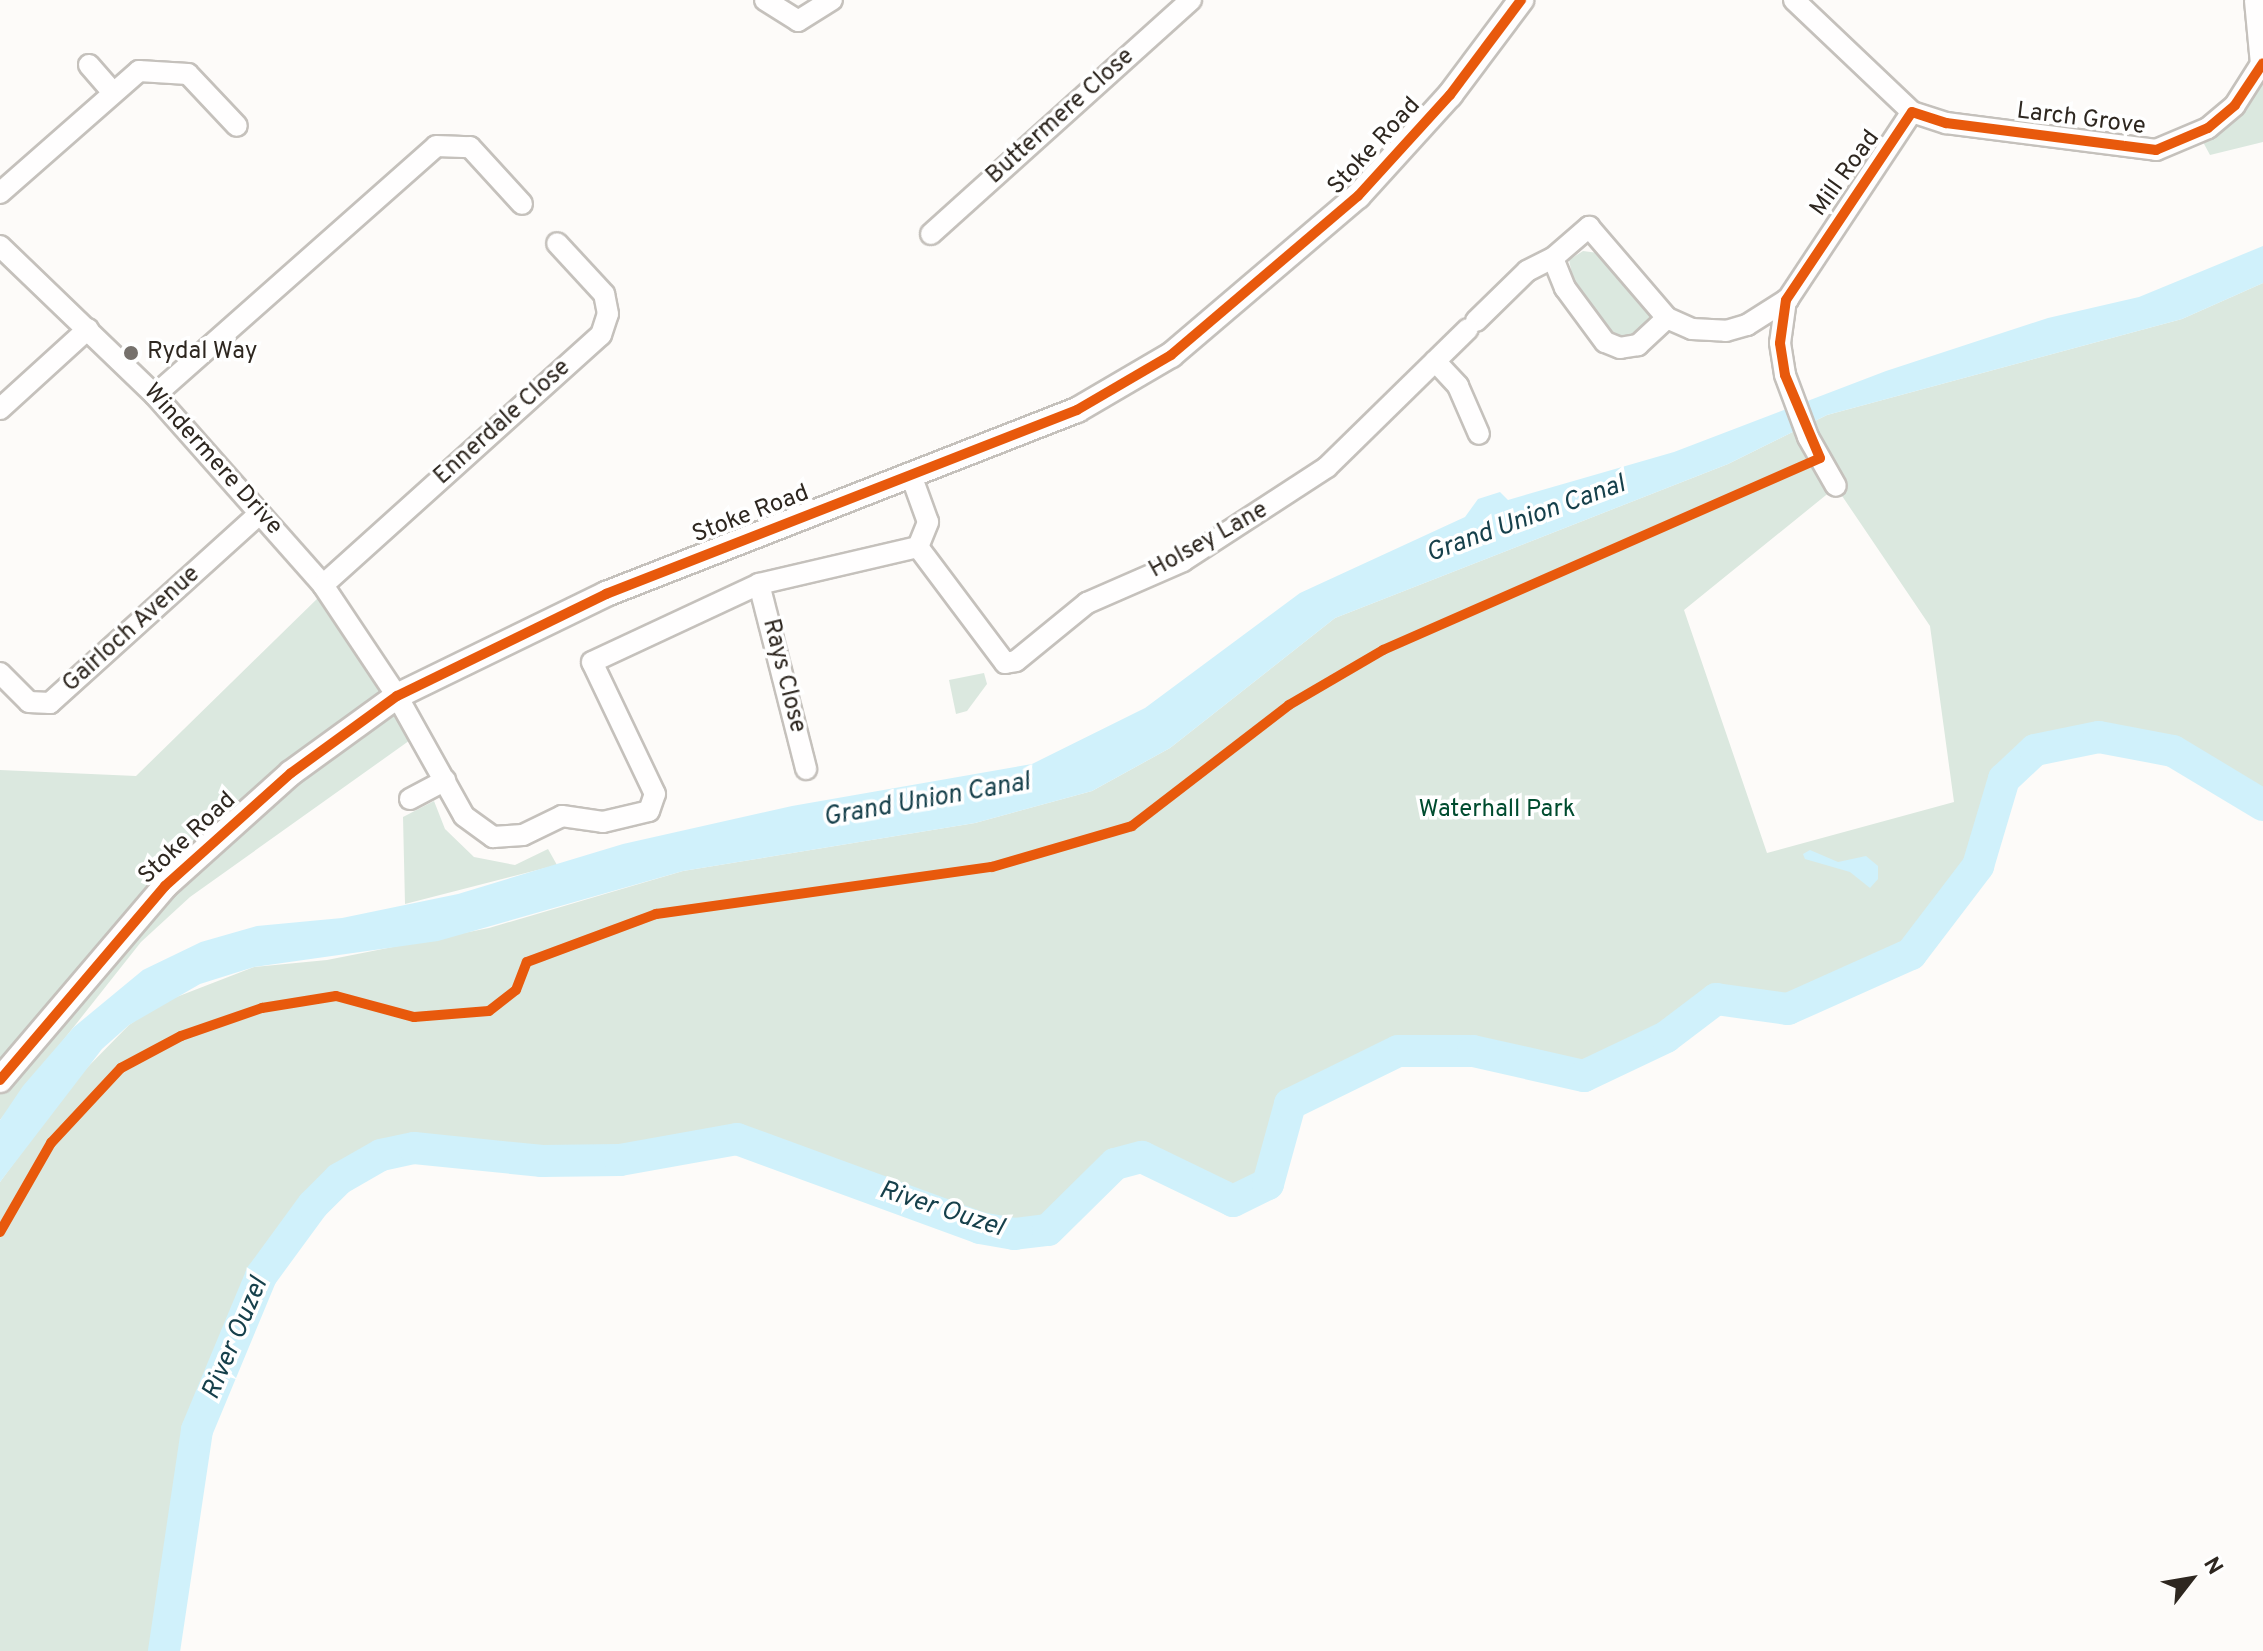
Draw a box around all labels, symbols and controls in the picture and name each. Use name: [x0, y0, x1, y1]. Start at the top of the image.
street label: Buttermere Close: [981, 43, 1141, 191]
street label: Stoke Road: [1323, 92, 1427, 202]
street label: Larch Grove: [2015, 98, 2147, 142]
street label: Mill Road: [1805, 125, 1887, 223]
place label: Rydal Way: [147, 339, 258, 367]
marker: Rydal Way: [122, 344, 140, 362]
street label: Ennerdale Close: [429, 354, 577, 492]
street label: Windermere Drive: [136, 378, 288, 542]
water label: Grand Union Canal: [1422, 470, 1630, 570]
street label: Stoke Road: [689, 480, 813, 550]
street label: Holsey Lane: [1145, 497, 1273, 585]
street label: Gairloch Avenue: [57, 560, 207, 700]
street label: Rays Close: [755, 616, 811, 736]
water label: Grand Union Canal: [821, 767, 1033, 835]
street label: Stoke Road: [133, 787, 243, 891]
park label: Waterhall Park: [1418, 797, 1576, 825]
water label: River Ouzel: [875, 1175, 1007, 1245]
water label: River Ouzel: [196, 1273, 276, 1405]
north arrow: [2151, 1539, 2231, 1619]
text: N: [2196, 1553, 2228, 1580]

